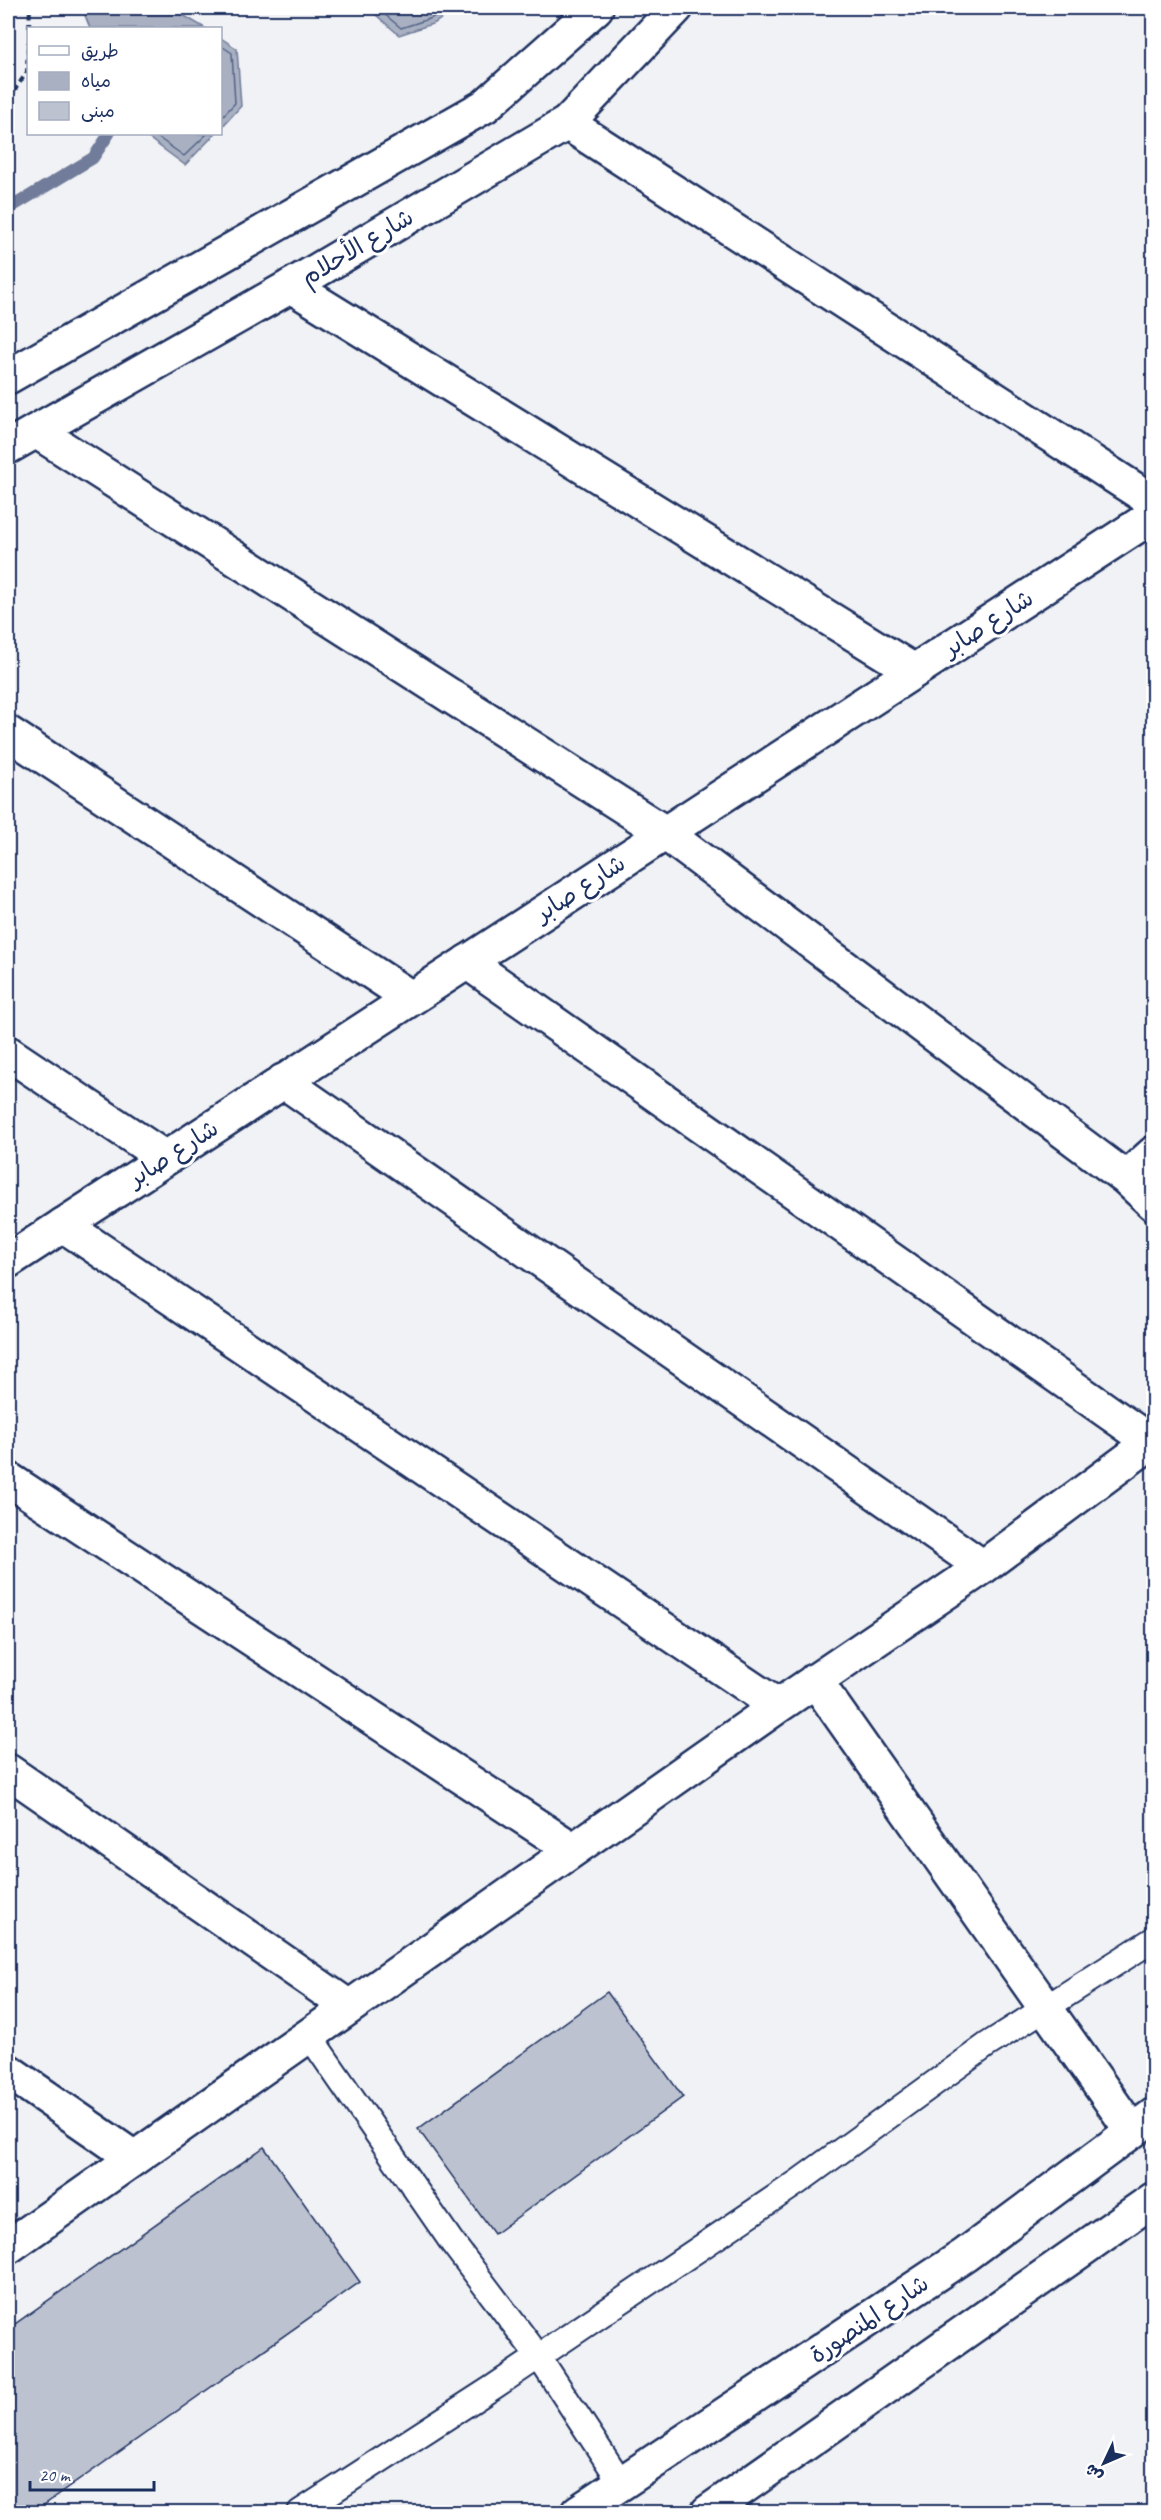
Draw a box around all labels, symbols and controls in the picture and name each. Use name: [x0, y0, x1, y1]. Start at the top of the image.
legend: [27, 27, 222, 135]
text: طريق: [81, 40, 119, 62]
text: مياه: [81, 70, 111, 92]
text: مبنى: [81, 100, 115, 122]
street label: شارع الأحلام: [294, 200, 420, 295]
street label: شارع صابر: [935, 583, 1040, 666]
street label: شارع صابر: [527, 848, 632, 931]
street label: شارع صابر: [120, 1113, 225, 1196]
street label: شارع المنصورة: [804, 2268, 935, 2372]
north arrow: [1074, 2433, 1134, 2493]
scale bar: [30, 2454, 154, 2492]
text: ش: [1081, 2459, 1107, 2486]
text: 20 m: [39, 2464, 72, 2486]

